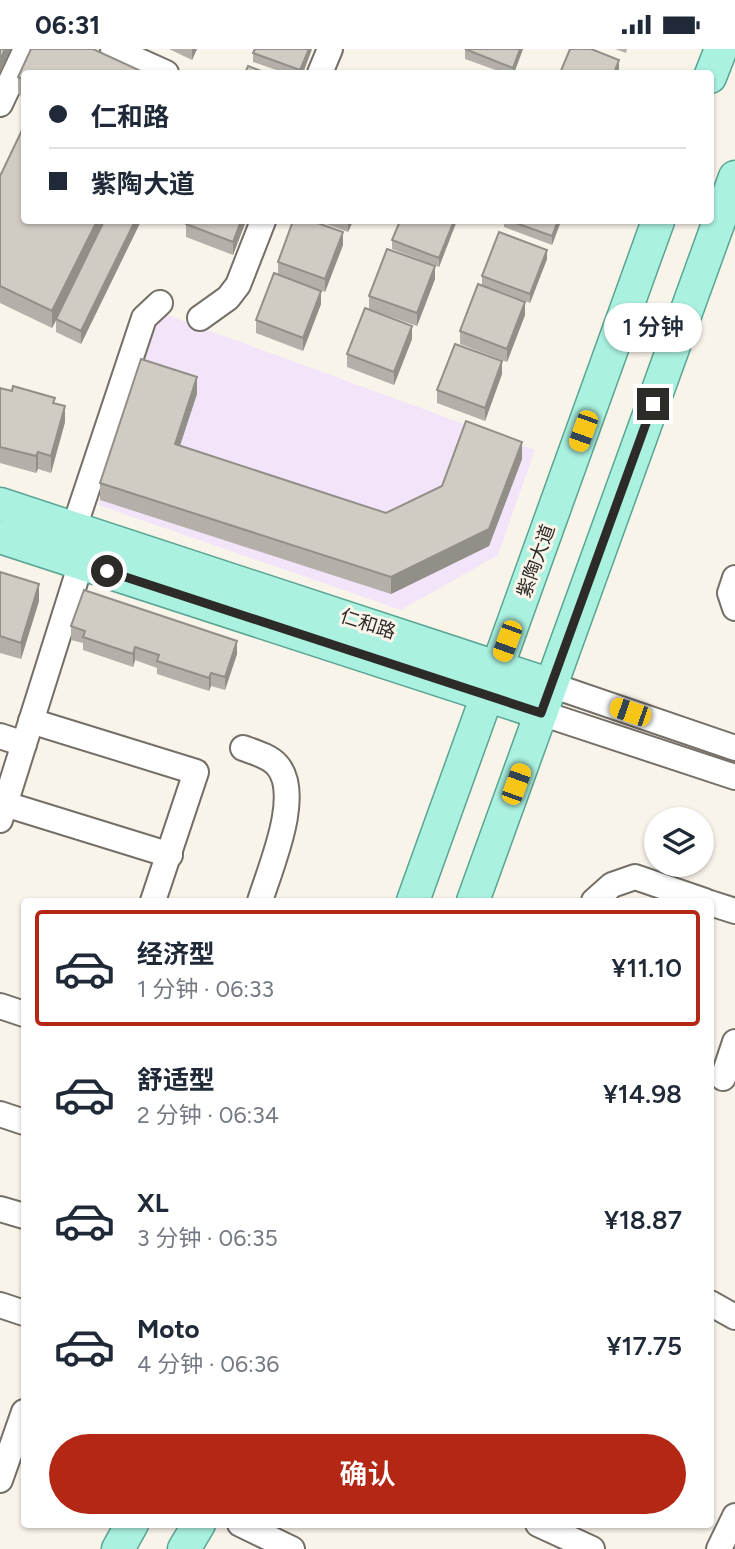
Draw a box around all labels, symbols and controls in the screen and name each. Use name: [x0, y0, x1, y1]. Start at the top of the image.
text: 06:31: [35, 9, 100, 41]
text: 仁和路: [91, 101, 169, 133]
text: 紫陶大道: [91, 168, 195, 200]
callout: 1 分钟: [604, 303, 702, 351]
text: 1 分钟: [622, 313, 684, 341]
route end: [637, 388, 669, 420]
car: [566, 408, 601, 454]
street label: 紫陶大道: [512, 521, 560, 601]
route start: [91, 555, 123, 587]
street label: 仁和路: [337, 604, 399, 644]
car: [490, 618, 525, 664]
car: [607, 695, 654, 729]
car: [499, 761, 534, 807]
map controls: [644, 807, 714, 877]
button: layers: [644, 807, 714, 877]
icon: car: [53, 937, 116, 1000]
text: 经济型: [137, 938, 215, 970]
text: ¥11.10: [612, 952, 682, 984]
text: 1 分钟 · 06:33: [137, 975, 274, 1003]
icon: car: [53, 1063, 116, 1126]
text: 舒适型: [137, 1064, 215, 1096]
text: ¥14.98: [603, 1078, 682, 1110]
text: 2 分钟 · 06:34: [137, 1101, 279, 1129]
text: XL: [137, 1187, 169, 1219]
icon: car: [53, 1189, 116, 1252]
text: ¥18.87: [604, 1204, 682, 1236]
text: 3 分钟 · 06:35: [137, 1224, 278, 1252]
text: Moto: [137, 1313, 200, 1345]
icon: car: [53, 1315, 116, 1378]
text: ¥17.75: [607, 1330, 682, 1362]
text: 4 分钟 · 06:36: [137, 1350, 279, 1378]
button: 确认: [49, 1434, 686, 1514]

